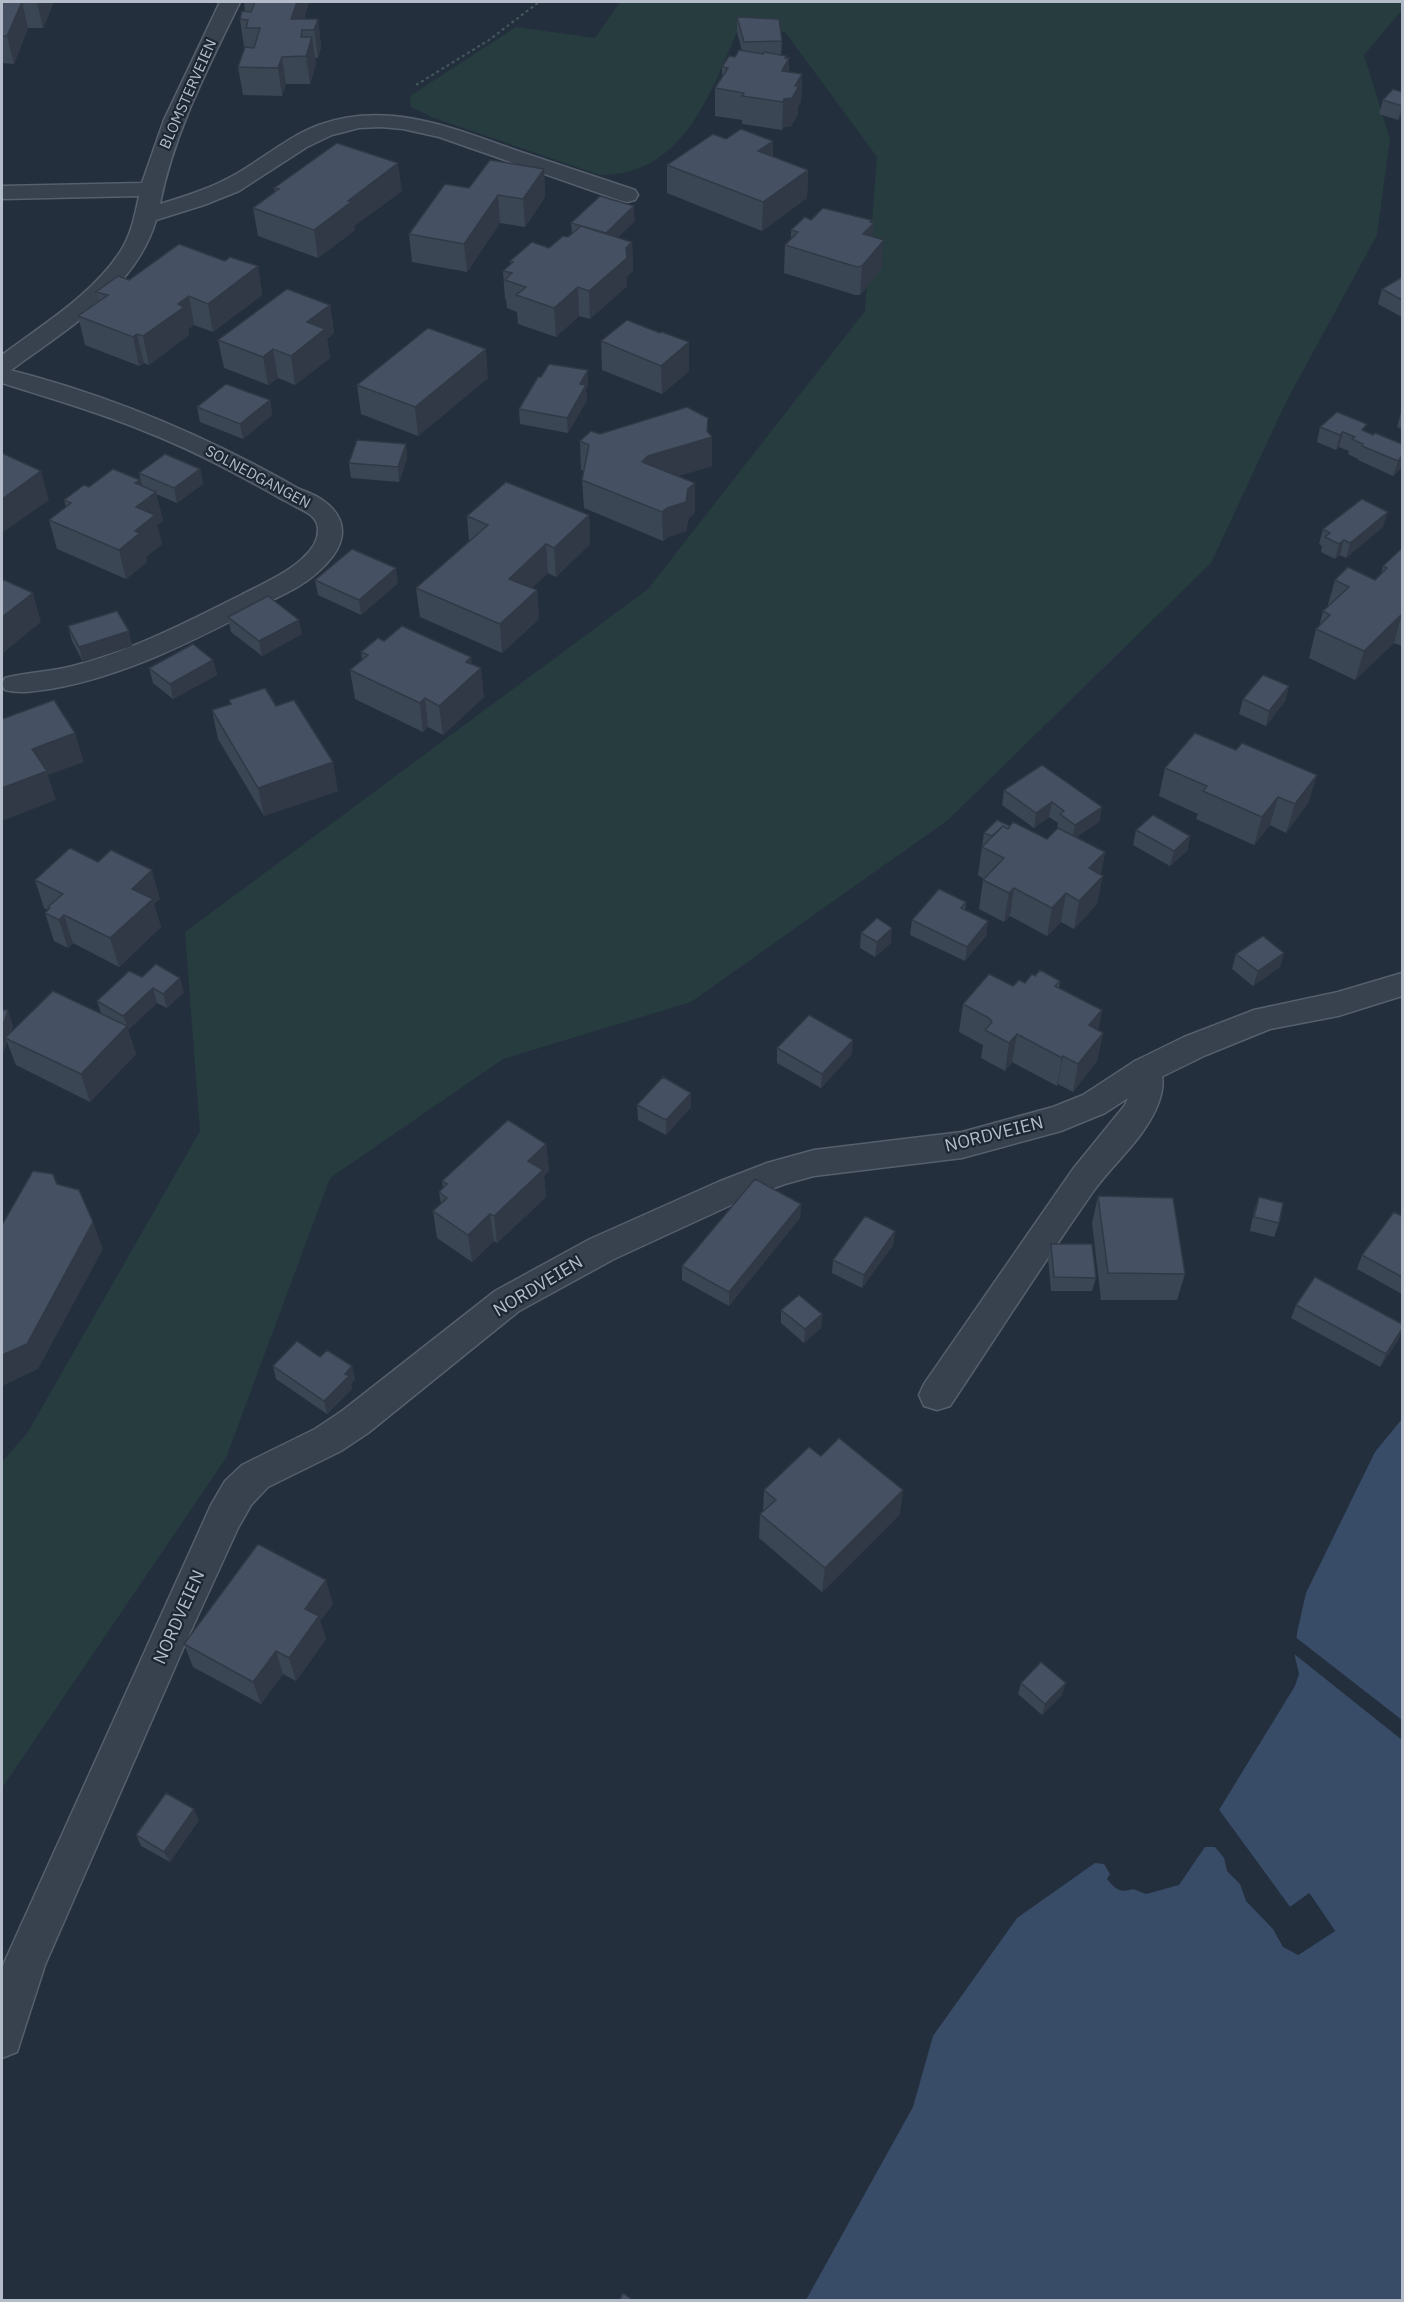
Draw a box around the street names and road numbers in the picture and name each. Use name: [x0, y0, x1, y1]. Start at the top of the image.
street label: BLOMSTERVEIEN: [155, 36, 220, 152]
street label: SOLNEDGANGEN: [202, 441, 314, 512]
street label: NORDVEIEN: [942, 1110, 1046, 1157]
street label: NORDVEIEN: [489, 1250, 587, 1321]
street label: NORDVEIEN: [148, 1566, 210, 1667]

